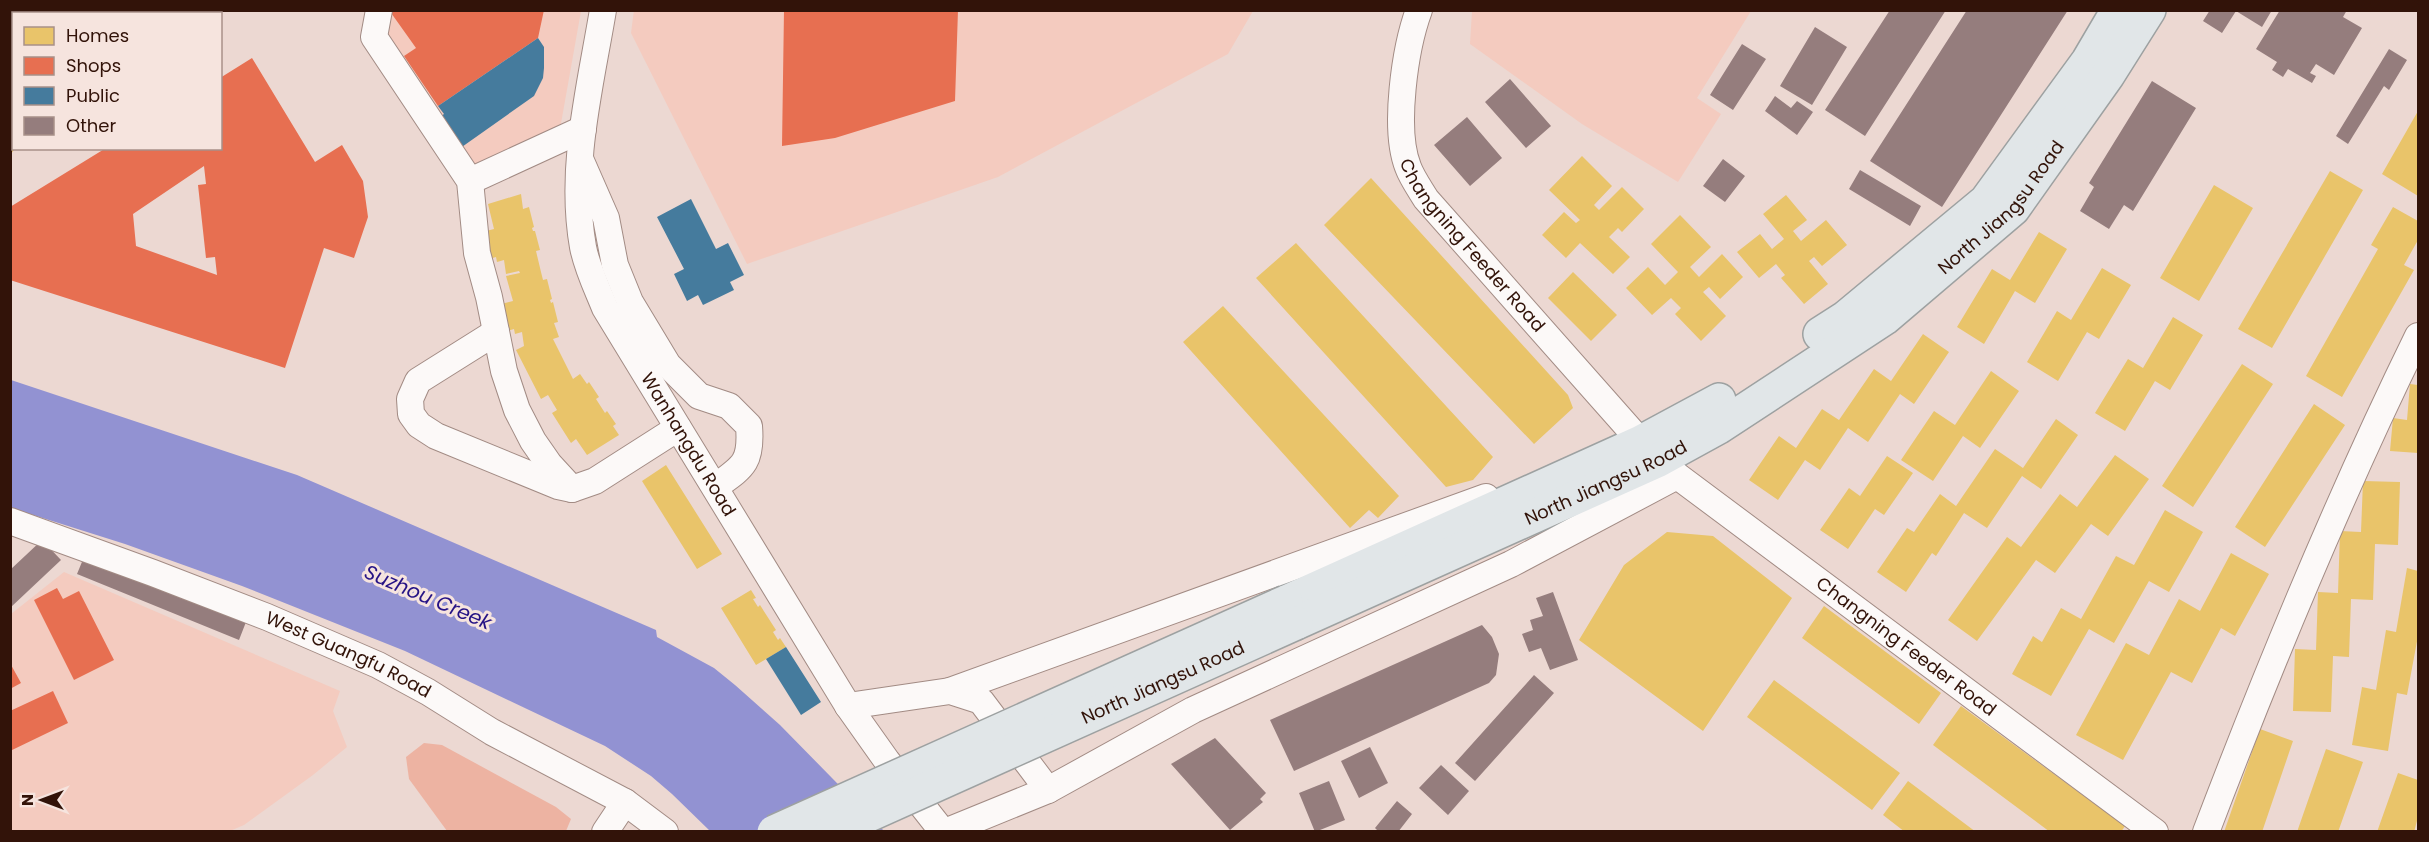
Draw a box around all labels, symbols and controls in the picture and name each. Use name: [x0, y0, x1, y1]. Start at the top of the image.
legend: [12, 12, 222, 150]
text: Homes: [66, 23, 129, 48]
text: Shops: [66, 53, 121, 78]
text: Public: [66, 83, 120, 108]
text: Other: [66, 113, 116, 138]
street label: North Jiangsu Road: [1932, 135, 2070, 280]
street label: Changning Feeder Road: [1394, 155, 1551, 337]
street label: Wanhangdu Road: [635, 368, 742, 521]
street label: North Jiangsu Road: [1520, 434, 1691, 531]
water label: Suzhou Creek: [360, 558, 498, 637]
street label: Changning Feeder Road: [1811, 571, 2002, 722]
street label: West Guangfu Road: [262, 605, 436, 703]
street label: North Jiangsu Road: [1077, 635, 1248, 730]
north arrow: [12, 770, 72, 830]
text: N: [16, 794, 39, 806]

